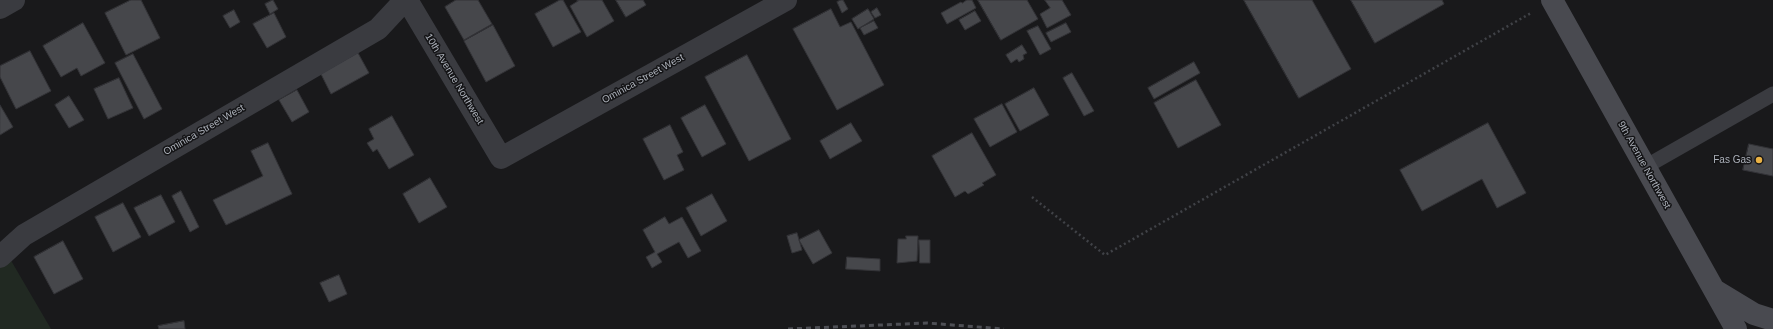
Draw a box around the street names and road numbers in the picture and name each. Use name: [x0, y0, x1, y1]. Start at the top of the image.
street label: 10th Avenue Northwest: [422, 31, 486, 127]
street label: Ominica Street West: [600, 52, 686, 106]
street label: Ominica Street West: [161, 102, 247, 158]
street label: 9th Avenue Northwest: [1615, 119, 1673, 211]

